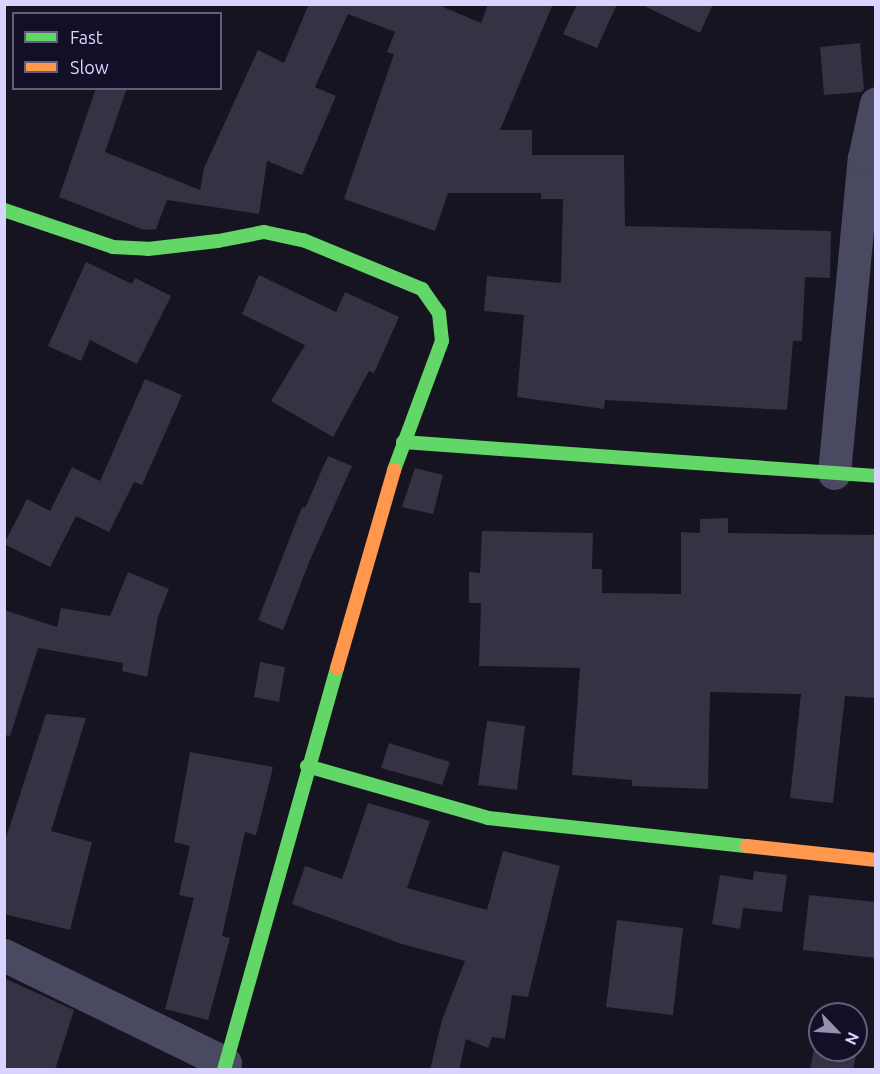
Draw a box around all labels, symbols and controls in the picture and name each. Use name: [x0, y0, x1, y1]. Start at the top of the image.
legend: [12, 12, 222, 90]
text: Fast: [70, 27, 103, 47]
text: Slow: [70, 57, 109, 77]
north arrow: [808, 1002, 868, 1062]
text: N: [842, 1030, 863, 1048]

